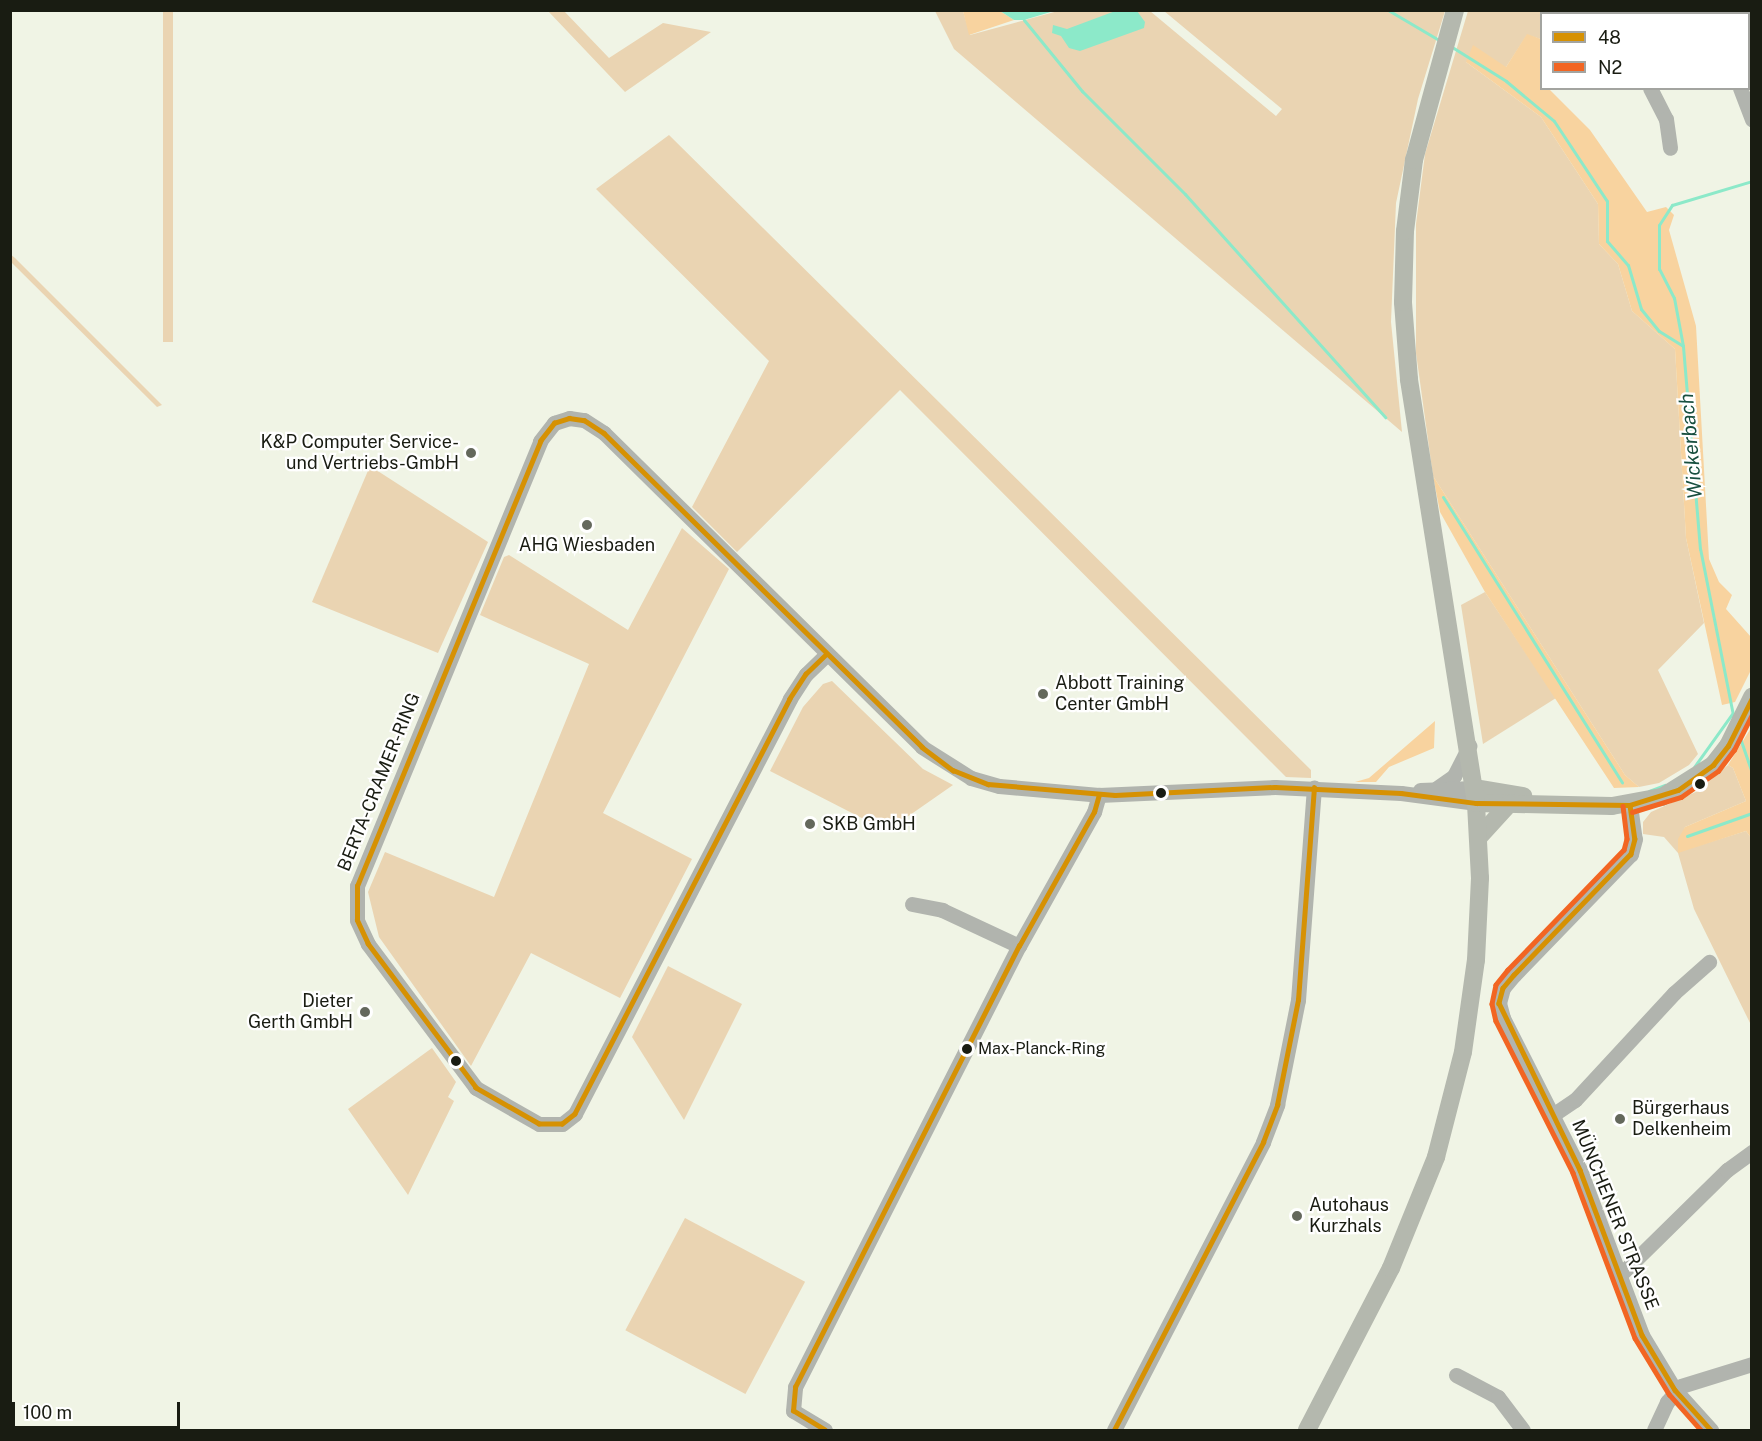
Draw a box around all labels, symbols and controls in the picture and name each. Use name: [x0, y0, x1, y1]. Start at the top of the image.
legend: [1540, 12, 1750, 90]
text: 48: [1598, 27, 1621, 48]
text: N2: [1598, 57, 1622, 78]
water label: Wickerbach: [1674, 392, 1708, 500]
place label: K&P Computer Service- und Vertriebs-GmbH: [261, 432, 459, 474]
marker: K&P Computer Service- und Vertriebs-GmbH: [464, 446, 478, 460]
marker: AHG Wiesbaden: [580, 518, 594, 532]
place label: AHG Wiesbaden: [519, 534, 655, 556]
place label: Abbott Training Center GmbH: [1055, 673, 1184, 716]
marker: Abbott Training Center GmbH: [1036, 687, 1050, 701]
street label: BERTA-CRAMER-RING: [333, 690, 425, 874]
unlabelled marker: [1694, 778, 1706, 790]
unlabelled marker: [1155, 787, 1167, 799]
place label: SKB GmbH: [822, 813, 916, 835]
marker: SKB GmbH: [803, 817, 817, 831]
place label: Dieter Gerth GmbH: [248, 991, 353, 1034]
marker: Dieter Gerth GmbH: [358, 1005, 372, 1019]
place label: Max-Planck-Ring: [978, 1039, 1105, 1059]
marker: Max-Planck-Ring: [961, 1043, 973, 1055]
unlabelled marker: [450, 1055, 462, 1067]
place label: Bürgerhaus Delkenheim: [1632, 1098, 1731, 1140]
marker: Bürgerhaus Delkenheim: [1613, 1112, 1627, 1126]
street label: MÜNCHENER STRASSE: [1567, 1117, 1663, 1313]
place label: Autohaus Kurzhals: [1309, 1195, 1389, 1238]
marker: Autohaus Kurzhals: [1290, 1209, 1304, 1223]
scale bar: [15, 1390, 183, 1428]
text: 100 m: [23, 1402, 72, 1423]

